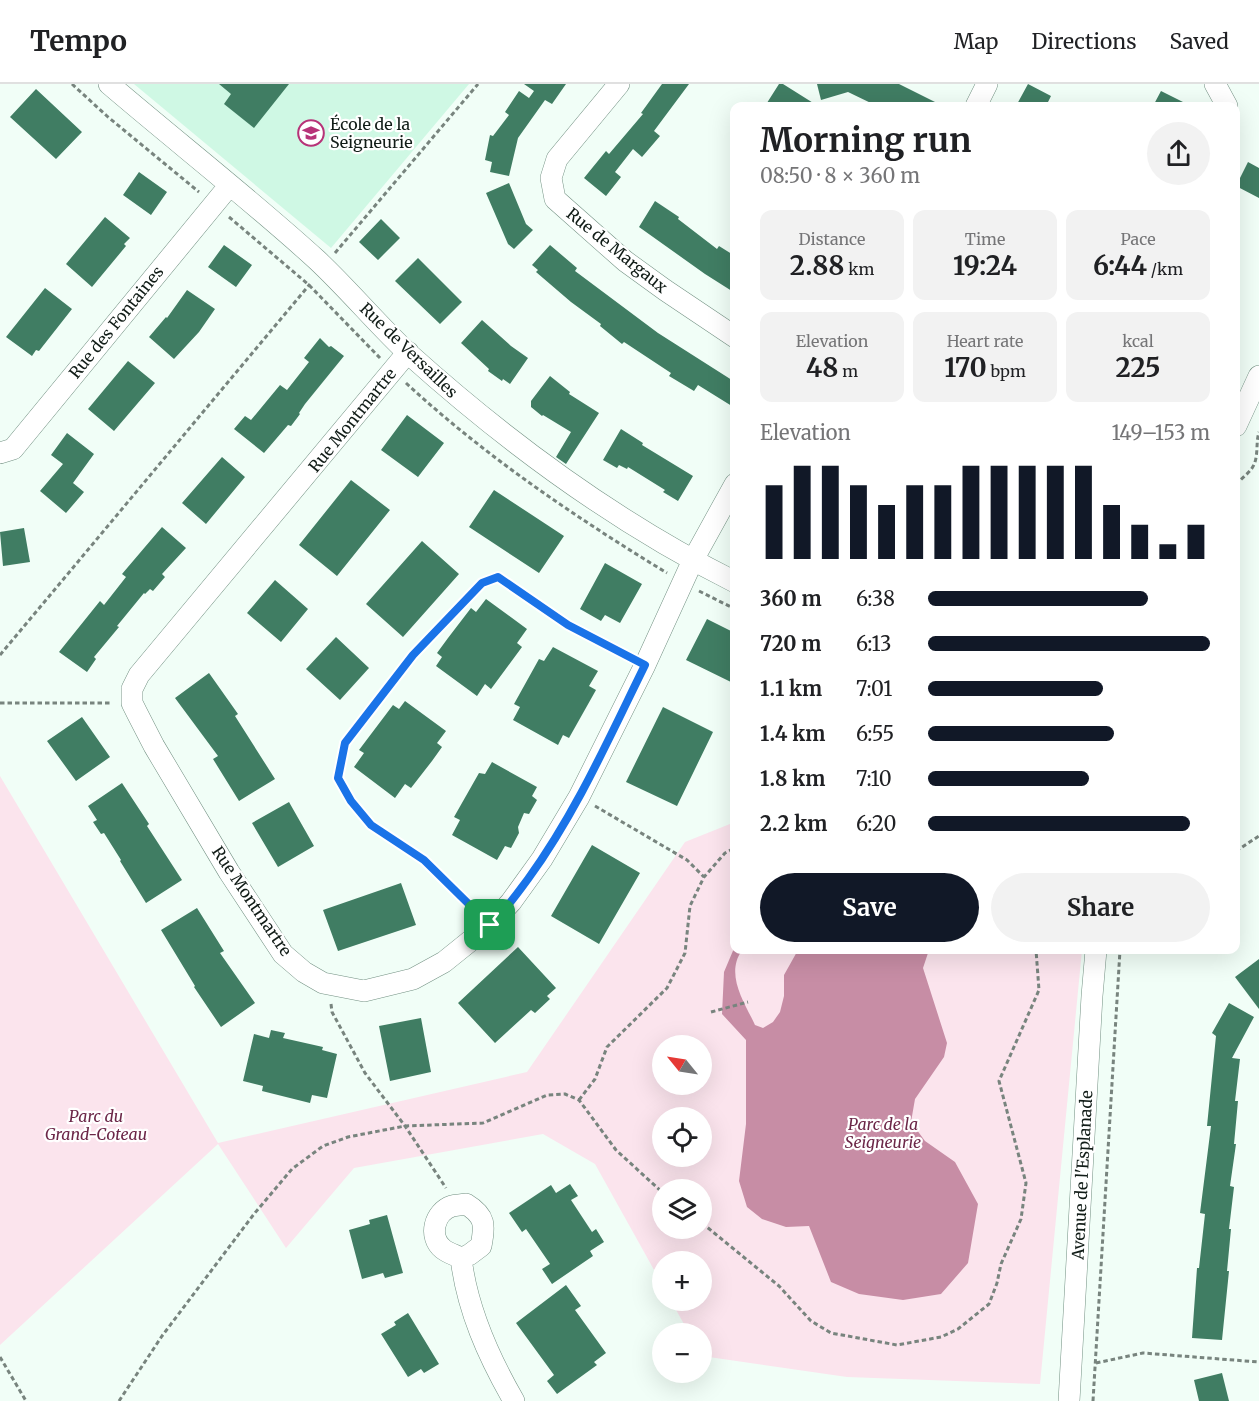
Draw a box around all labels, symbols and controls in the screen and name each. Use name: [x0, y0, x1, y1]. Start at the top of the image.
text: Tempo: [30, 23, 127, 59]
text: Map: [954, 28, 998, 55]
text: Directions: [1031, 28, 1136, 55]
text: Saved: [1169, 28, 1229, 55]
place label: École de la Seigneurie: [330, 114, 413, 152]
school or university icon: École de la Seigneurie: [296, 118, 326, 148]
text: Morning run: [760, 120, 971, 161]
button: share: [1147, 122, 1210, 185]
text: 08:50 · 8 × 360 m: [760, 163, 920, 188]
street label: Rue de Margaux: [563, 203, 672, 297]
text: Distance: [799, 229, 865, 249]
text: Time: [965, 229, 1005, 249]
text: Pace: [1121, 229, 1156, 249]
text: 2.88: [790, 249, 844, 282]
text: 19:24: [953, 249, 1017, 282]
text: 6:44: [1093, 249, 1147, 282]
text: km: [844, 259, 874, 279]
text: /km: [1147, 259, 1183, 279]
street label: Rue des Fontaines: [65, 262, 168, 382]
street label: Rue de Versailles: [356, 298, 462, 402]
text: Elevation: [796, 331, 868, 351]
text: Heart rate: [947, 331, 1023, 351]
text: kcal: [1122, 331, 1154, 351]
text: 48: [806, 351, 838, 384]
text: 170: [944, 351, 987, 384]
text: 225: [1116, 351, 1160, 384]
text: m: [838, 361, 858, 381]
text: bpm: [987, 361, 1026, 381]
street label: Rue Montmartre: [304, 364, 400, 476]
text: Elevation: [760, 420, 851, 445]
text: 149–153 m: [1111, 420, 1210, 445]
text: 360 m: [760, 586, 822, 611]
text: 6:38: [856, 586, 895, 611]
text: 720 m: [760, 631, 821, 656]
text: 6:13: [856, 631, 892, 656]
text: 1.1 km: [760, 676, 822, 701]
text: 7:01: [856, 676, 892, 701]
text: 1.4 km: [760, 721, 825, 746]
text: 6:55: [856, 721, 894, 746]
text: 1.8 km: [760, 766, 825, 791]
text: 7:10: [856, 766, 892, 791]
text: 2.2 km: [760, 811, 827, 836]
text: 6:20: [856, 811, 896, 836]
street label: Rue Montmartre: [208, 842, 296, 960]
button: Save: [760, 873, 979, 942]
button: Share: [991, 873, 1210, 942]
pin: [464, 899, 515, 950]
icon: arrive: [473, 908, 506, 941]
north arrow: [652, 1035, 712, 1095]
map controls: [652, 1035, 712, 1383]
street label: Avenue de l'Esplanade: [1068, 1090, 1096, 1261]
park label: Parc du Grand-Coteau: [45, 1106, 147, 1144]
button: locate: [652, 1107, 712, 1167]
park label: Parc de la Seigneurie: [845, 1114, 921, 1152]
button: layers: [652, 1179, 712, 1239]
button: +: [652, 1251, 712, 1311]
button: −: [652, 1323, 712, 1383]

